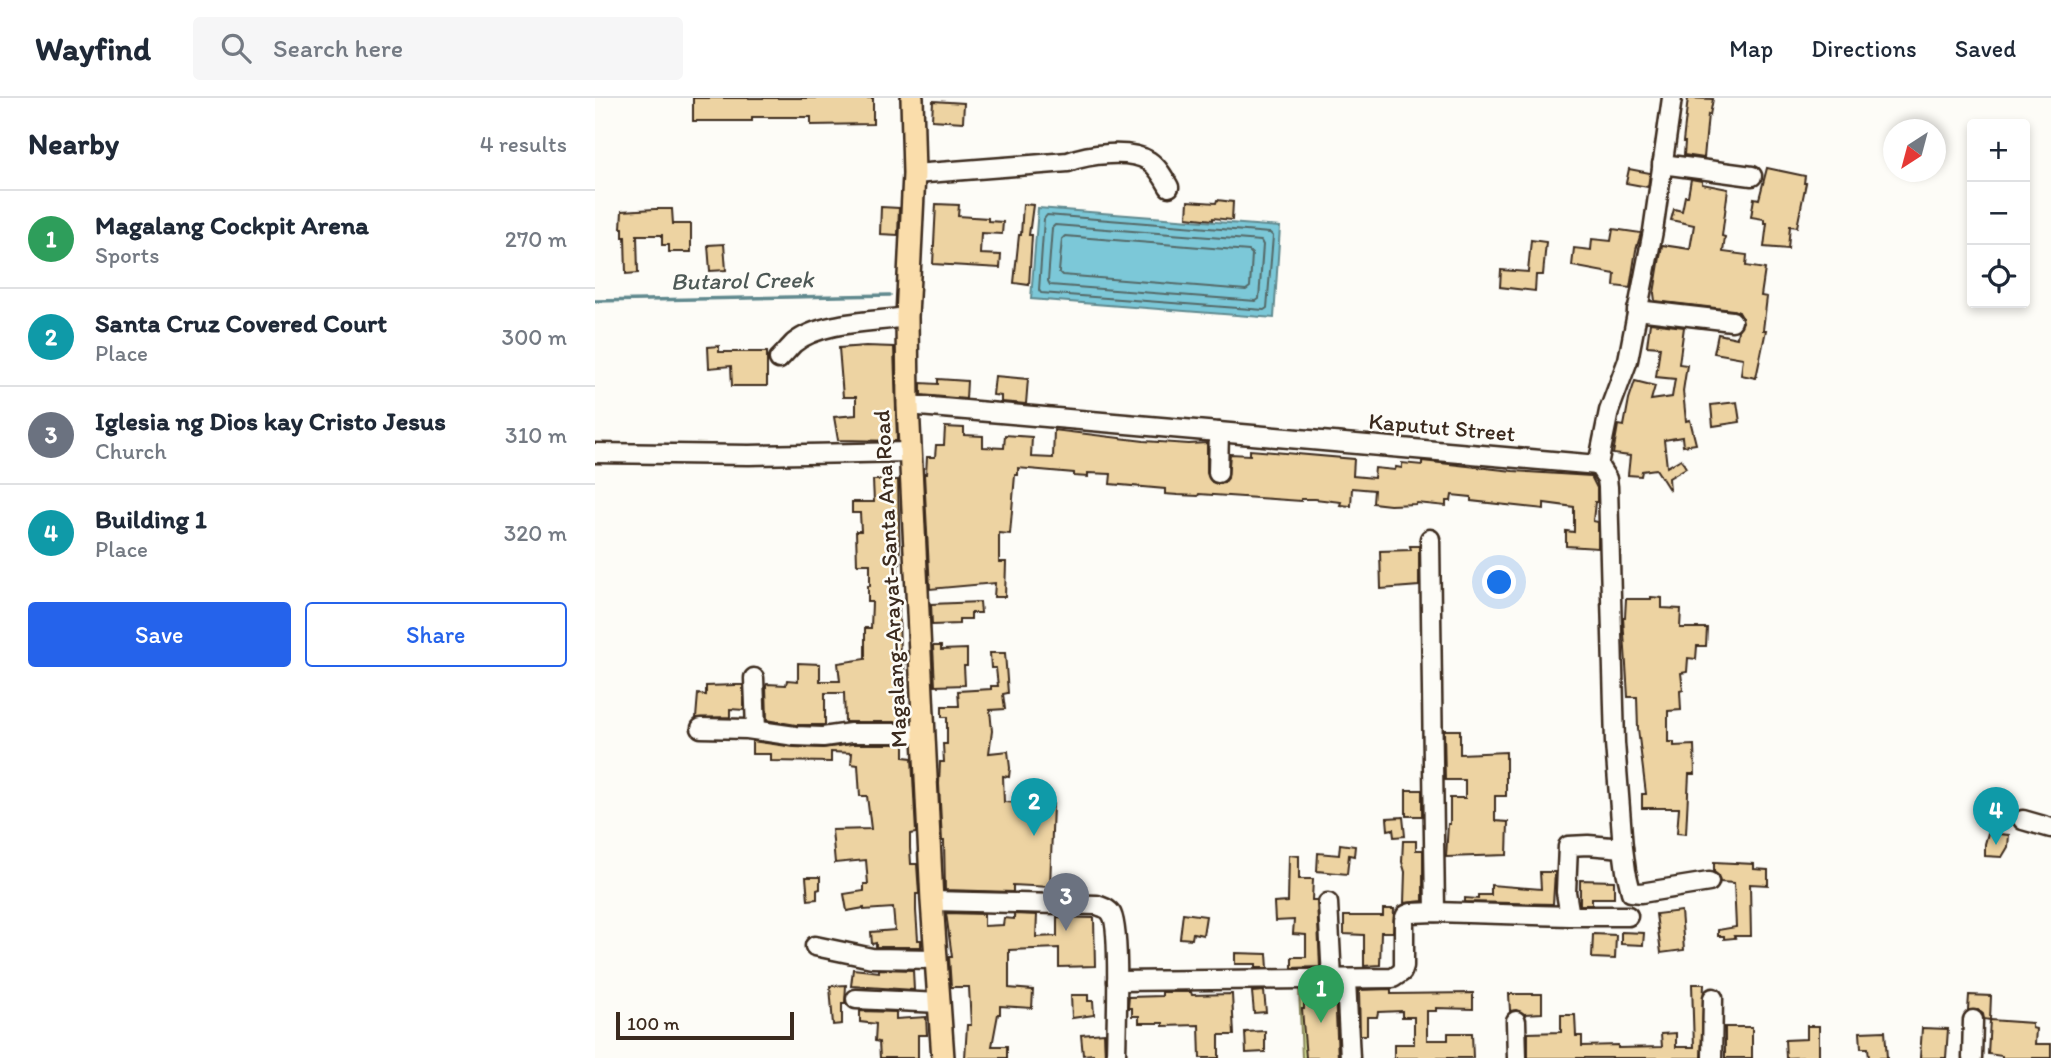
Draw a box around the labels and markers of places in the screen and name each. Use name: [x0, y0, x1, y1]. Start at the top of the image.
pin: 2: [1011, 778, 1057, 836]
pin: 4: [1973, 787, 2019, 845]
pin: 3: [1043, 873, 1089, 931]
pin: 1: [1298, 965, 1344, 1023]

